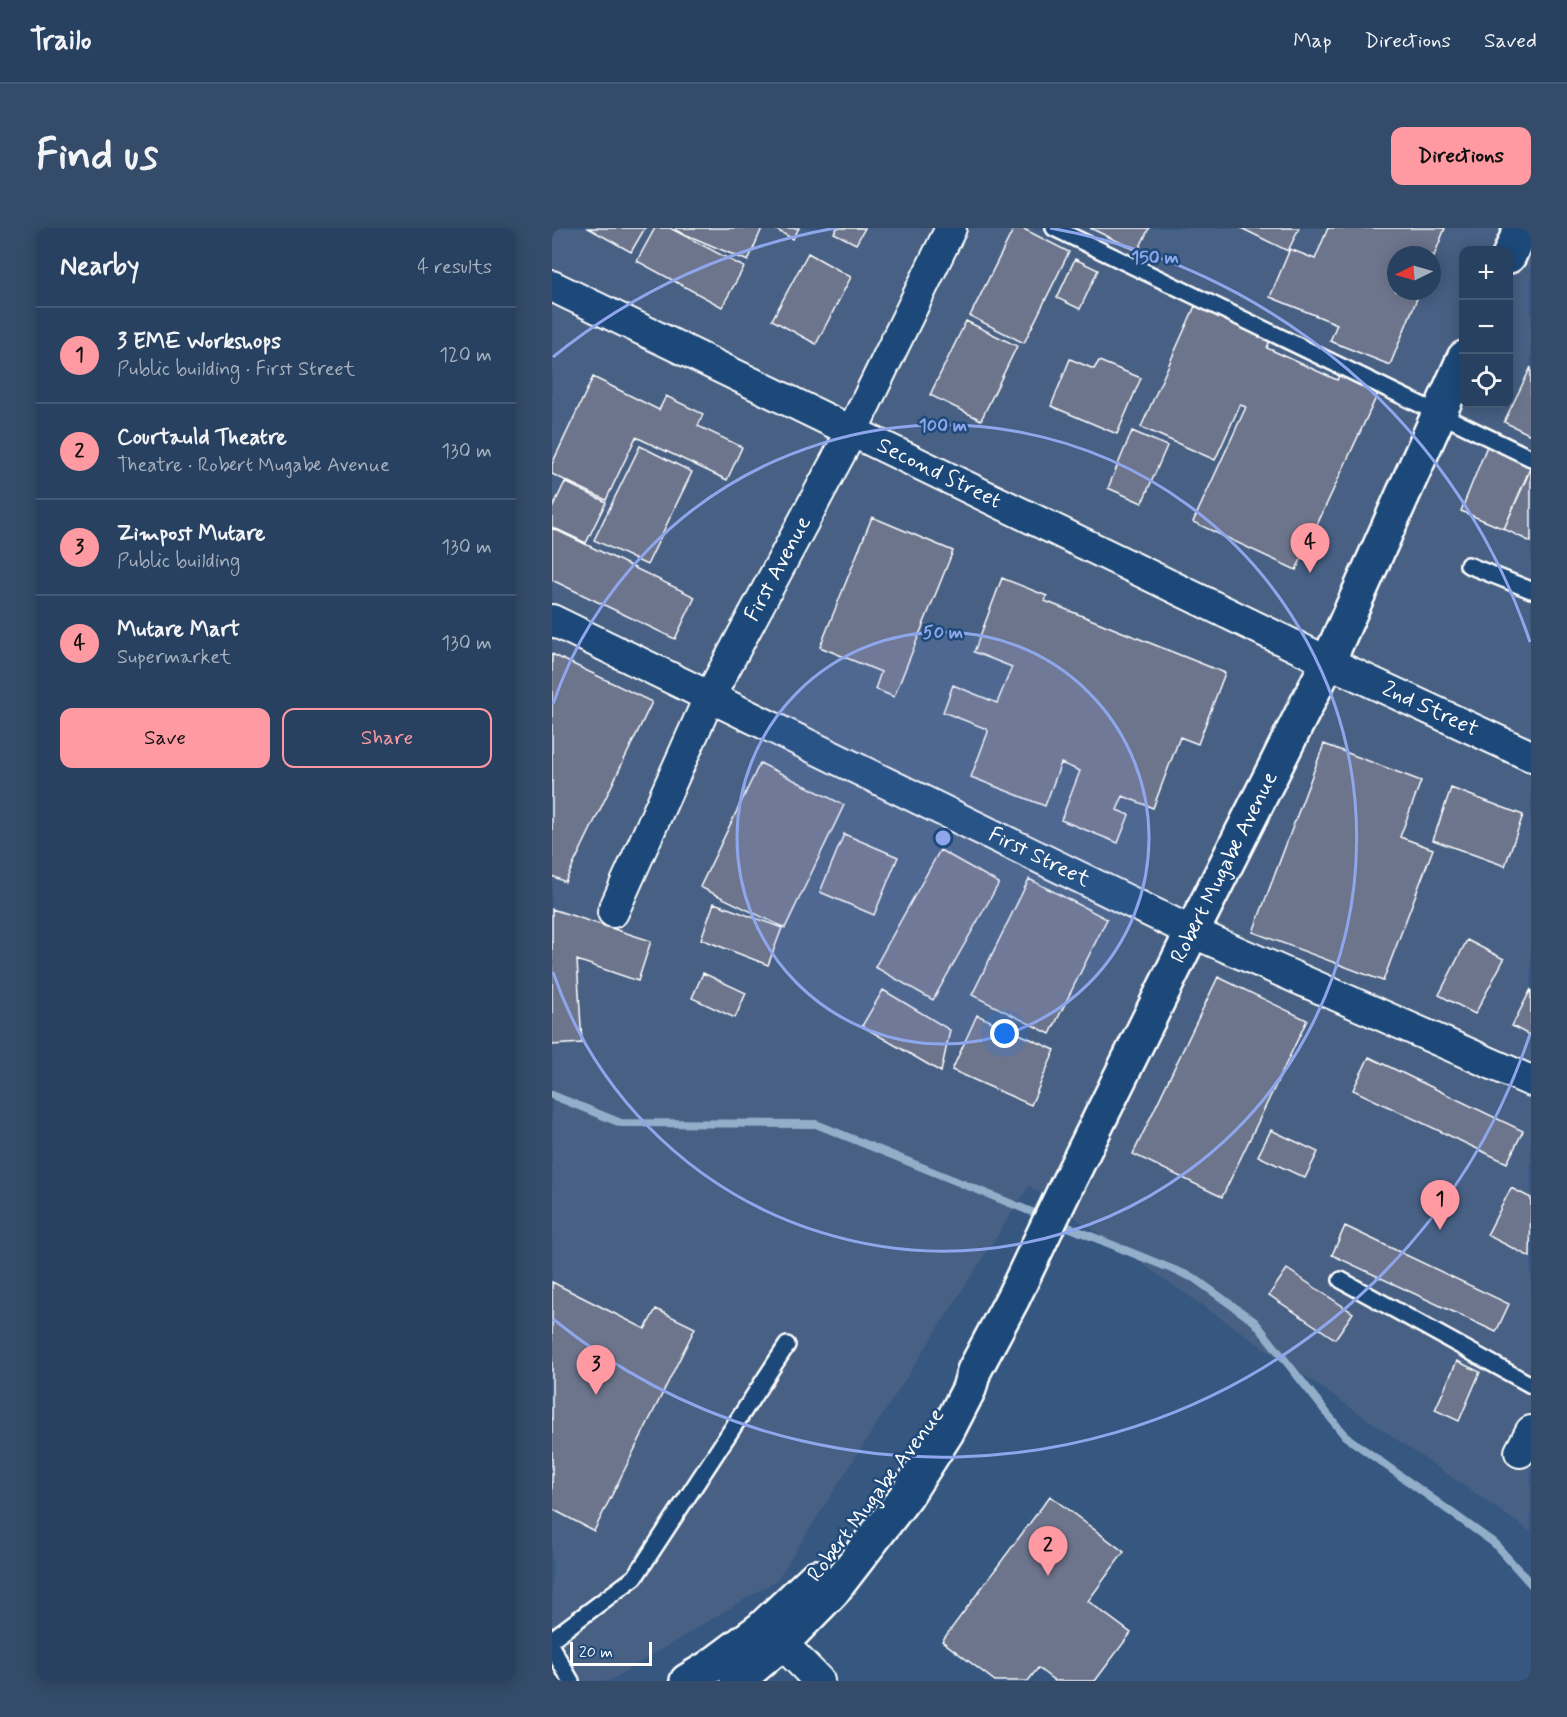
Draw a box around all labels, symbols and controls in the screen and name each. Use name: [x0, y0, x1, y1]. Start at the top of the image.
text: Trailo: [30, 23, 91, 60]
text: Map: [1293, 27, 1332, 55]
text: Directions: [1365, 27, 1451, 55]
text: Saved: [1484, 27, 1537, 55]
button: Directions: [1391, 127, 1531, 185]
text: Find us: [36, 129, 158, 184]
text: 150 m: [1131, 246, 1179, 270]
north arrow: [1387, 246, 1441, 300]
map controls: [1459, 246, 1513, 408]
button: +: [1459, 246, 1513, 300]
text: Nearby: [60, 250, 139, 284]
text: 4 results: [417, 254, 492, 281]
button: −: [1459, 300, 1513, 354]
text: 3 EME Workshops: [117, 328, 281, 356]
text: 1: [75, 342, 84, 369]
text: 120 m: [439, 342, 492, 369]
button: locate: [1459, 354, 1513, 408]
text: Public building · First Street: [117, 356, 355, 383]
text: 100 m: [919, 414, 967, 438]
text: Courtauld Theatre: [117, 424, 287, 452]
street label: Second Street: [872, 432, 1006, 515]
text: 2: [75, 438, 84, 465]
text: 130 m: [441, 438, 492, 465]
text: Theatre · Robert Mugabe Avenue: [117, 452, 390, 479]
street label: First Avenue: [738, 511, 818, 627]
text: Zimpost Mutare: [117, 520, 265, 548]
pin: 4: [1290, 524, 1329, 573]
text: 3: [75, 534, 84, 561]
text: 130 m: [441, 534, 492, 561]
text: Public building: [117, 548, 240, 575]
text: Mutare Mart: [117, 616, 240, 644]
text: 50 m: [923, 621, 963, 645]
text: 4: [74, 630, 85, 657]
text: 130 m: [441, 630, 492, 657]
text: Supermarket: [117, 644, 231, 671]
street label: 2nd Street: [1378, 675, 1483, 744]
button: Save: [60, 708, 270, 768]
button: Share: [282, 708, 492, 768]
street label: Robert Mugabe Avenue: [1165, 767, 1285, 968]
street label: First Street: [984, 821, 1095, 894]
centre of rings: [933, 828, 953, 848]
your location: [990, 1019, 1019, 1048]
pin: 1: [1420, 1180, 1460, 1230]
pin: 3: [576, 1346, 615, 1395]
street label: Robert Mugabe Avenue: [801, 1402, 952, 1588]
pin: 2: [1028, 1526, 1068, 1576]
scale bar: [570, 1639, 652, 1666]
text: 20 m: [579, 1642, 613, 1663]

